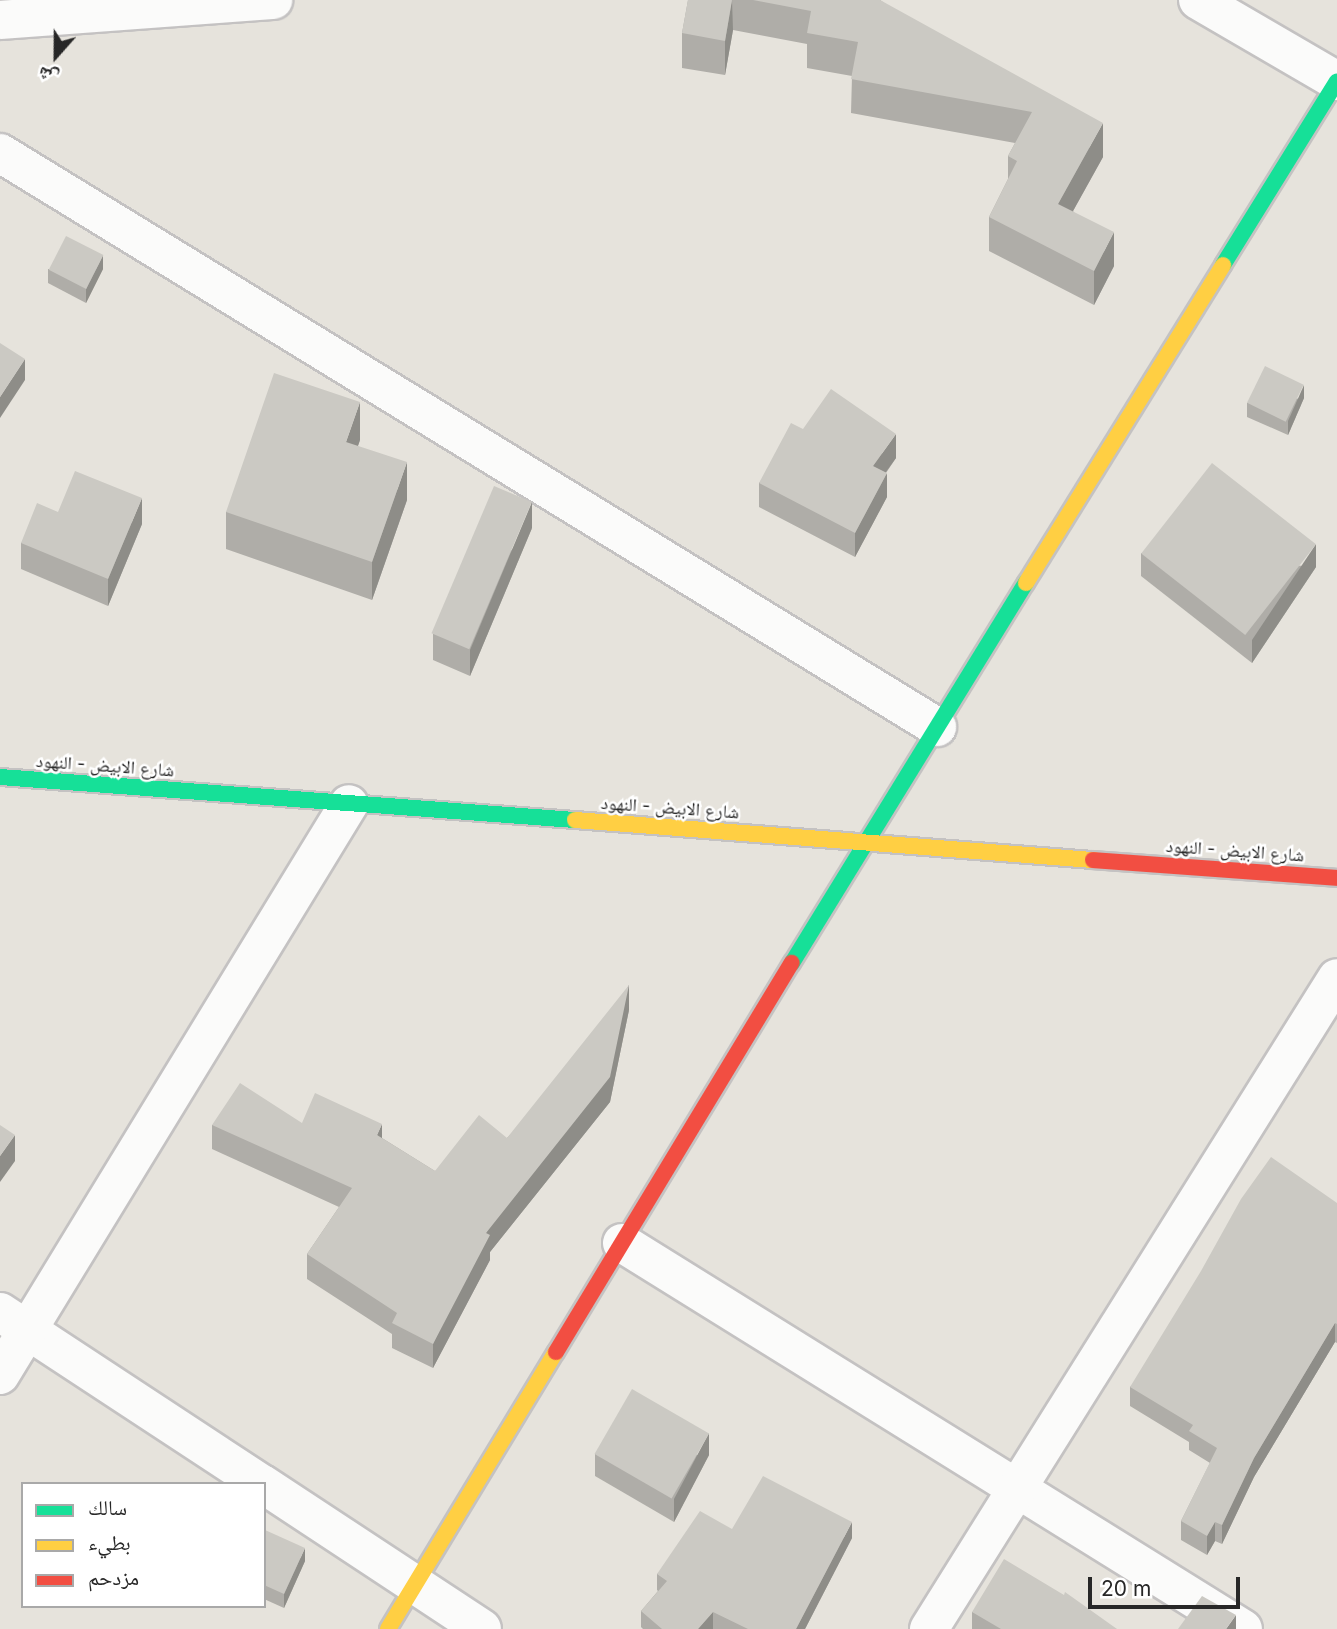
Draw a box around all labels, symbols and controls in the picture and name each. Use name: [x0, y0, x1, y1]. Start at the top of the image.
north arrow: [21, 21, 91, 91]
text: ش: [35, 62, 62, 90]
street label: شارع الابيض - النهود: [35, 750, 175, 782]
street label: شارع الابيض - النهود: [600, 792, 740, 824]
street label: شارع الابيض - النهود: [1165, 835, 1305, 867]
legend: [21, 1482, 266, 1608]
text: سالك: [88, 1495, 127, 1520]
text: بطيء: [88, 1530, 131, 1555]
scale bar: [1092, 1562, 1244, 1606]
text: مزدحم: [88, 1565, 139, 1590]
text: 20 m: [1101, 1576, 1151, 1601]

